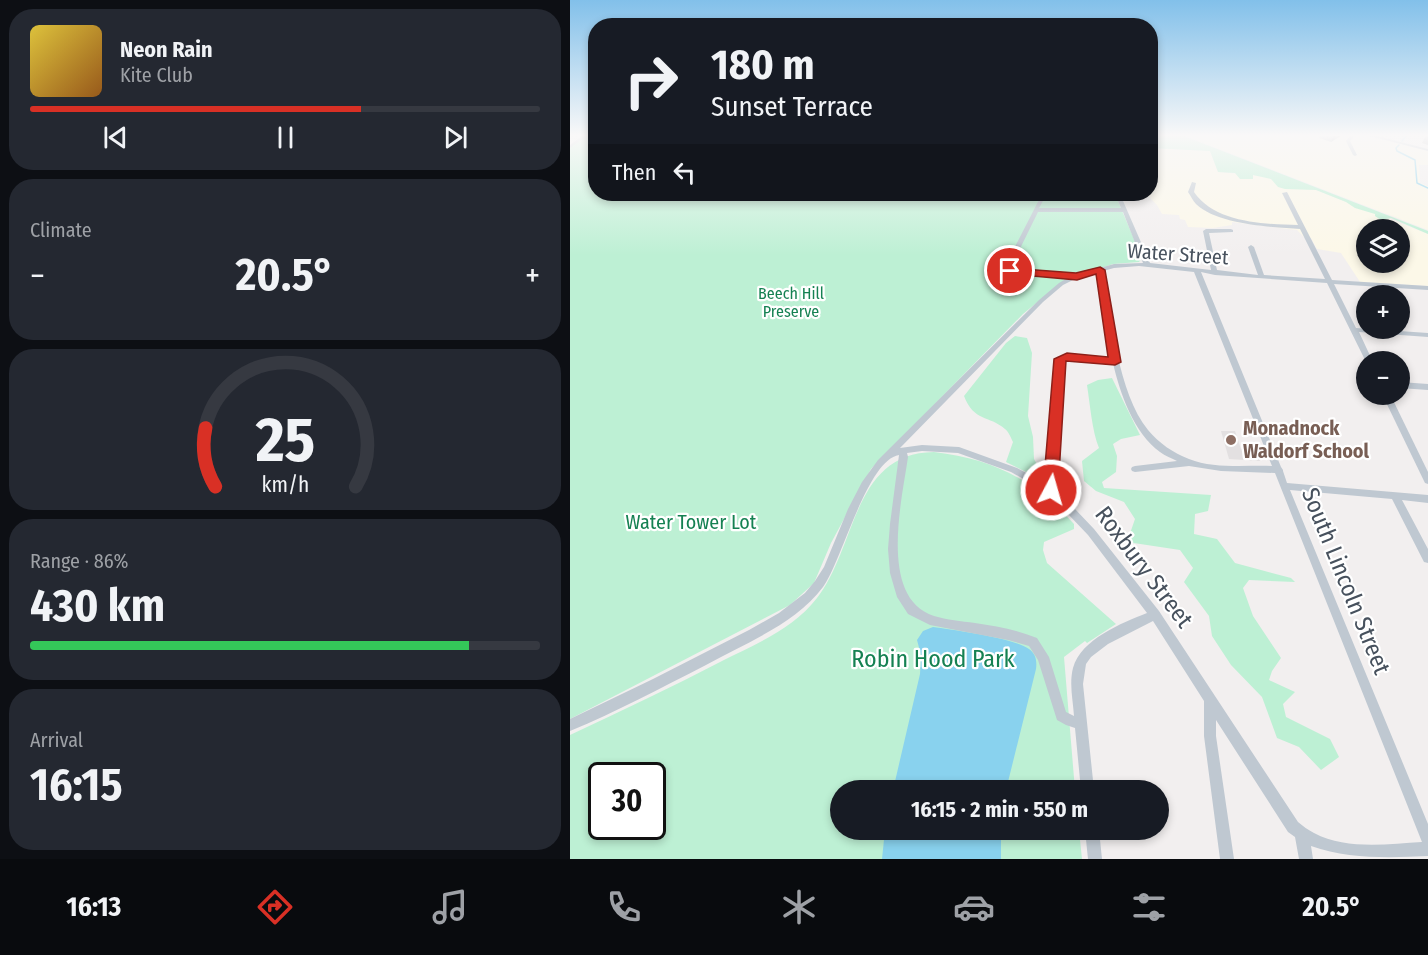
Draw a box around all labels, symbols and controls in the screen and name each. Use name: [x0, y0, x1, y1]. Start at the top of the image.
text: Neon Rain: [120, 36, 213, 63]
text: 180 m: [711, 40, 815, 90]
icon: right: [612, 42, 690, 120]
text: Kite Club: [120, 63, 193, 87]
text: Sunset Terrace: [711, 91, 873, 123]
icon: previous: [99, 121, 132, 154]
icon: pause: [269, 121, 302, 154]
icon: next: [439, 121, 472, 154]
icon: left: [668, 156, 701, 189]
text: Then: [612, 159, 656, 186]
text: Climate: [30, 218, 92, 242]
map controls: [1356, 219, 1410, 405]
button: layers: [1356, 219, 1410, 273]
street label: Water Street: [1127, 239, 1230, 270]
pin: [984, 245, 1035, 296]
text: 20.5°: [235, 248, 334, 302]
icon: arrive: [993, 254, 1026, 287]
text: −: [30, 256, 45, 296]
text: +: [525, 256, 540, 296]
park label: Beech Hill Preserve: [758, 284, 824, 321]
button: +: [1356, 285, 1410, 339]
button: −: [1356, 351, 1410, 405]
text: 25: [254, 403, 315, 478]
place label: Monadnock Waldorf School: [1243, 416, 1370, 463]
marker: Monadnock Waldorf School: [1224, 433, 1238, 447]
position arrow: [1019, 458, 1083, 522]
text: km/h: [261, 472, 309, 498]
street label: South Lincoln Street: [1296, 484, 1396, 678]
street label: Roxbury Street: [1089, 501, 1199, 633]
park label: Water Tower Lot: [626, 510, 757, 534]
text: Range · 86%: [30, 549, 129, 573]
text: 430 km: [30, 579, 165, 633]
park label: Robin Hood Park: [851, 645, 1015, 673]
text: Arrival: [30, 728, 83, 752]
text: 16:15: [30, 758, 122, 812]
speed limit sign: 30: [588, 762, 666, 840]
text: 16:15 · 2 min · 550 m: [911, 796, 1088, 823]
icon: directions: [254, 886, 296, 928]
icon: music: [429, 886, 471, 928]
icon: phone: [603, 886, 645, 928]
icon: climate: [778, 886, 820, 928]
icon: car: [953, 886, 995, 928]
icon: filters: [1128, 886, 1170, 928]
text: 16:13: [66, 891, 121, 923]
text: 20.5°: [1302, 891, 1362, 923]

